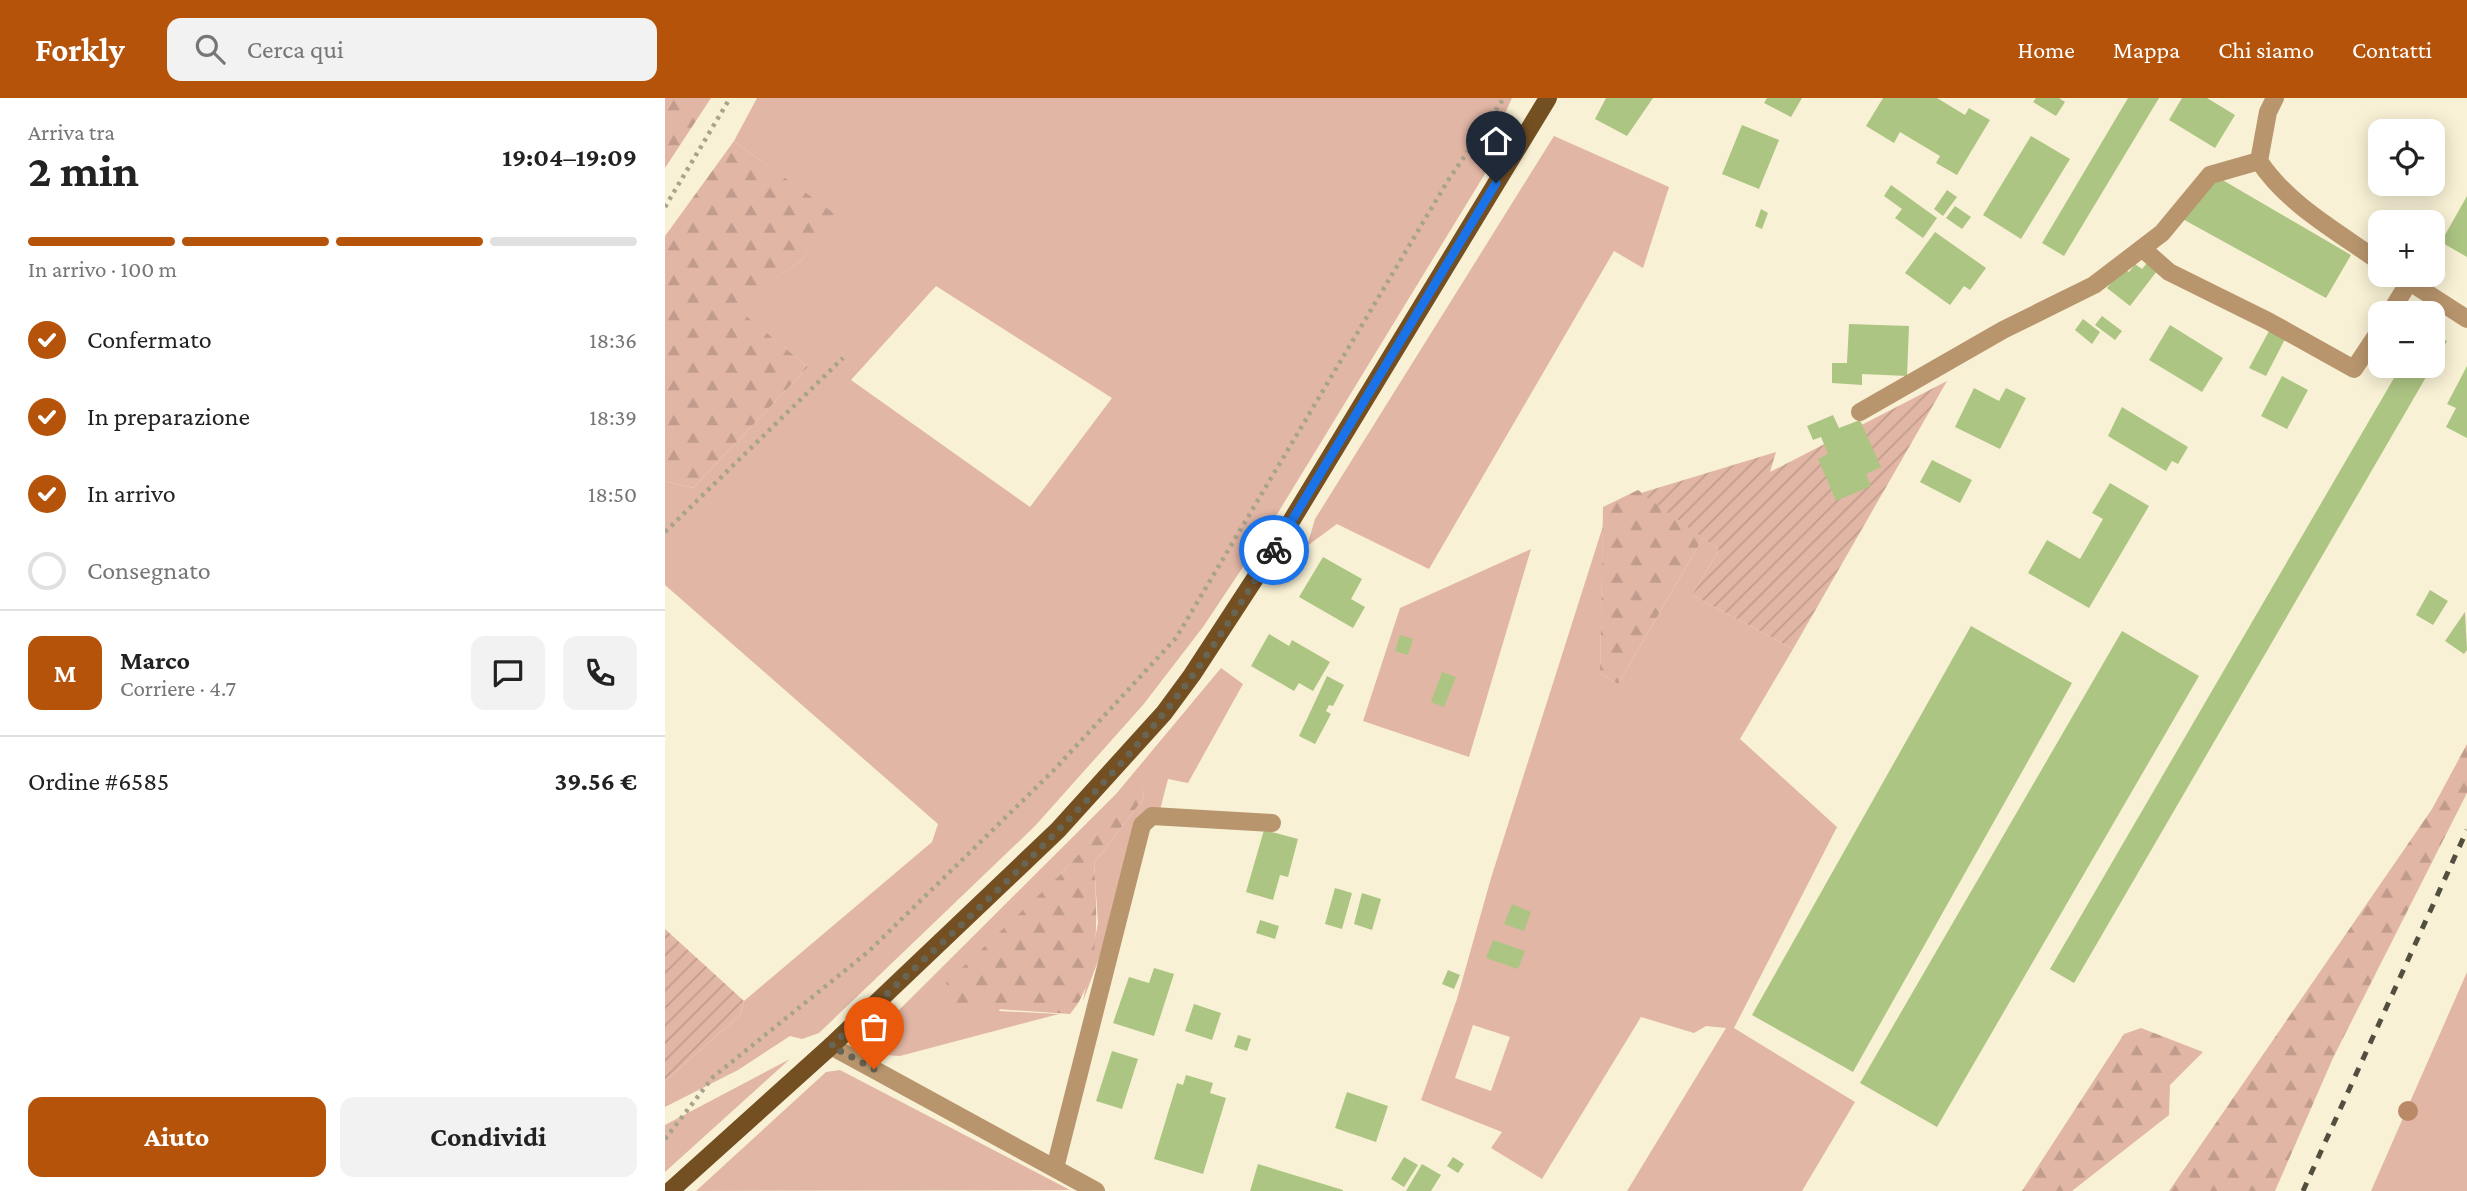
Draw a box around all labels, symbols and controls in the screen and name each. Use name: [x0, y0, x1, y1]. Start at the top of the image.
search box: [167, 18, 657, 81]
icon: search: [191, 30, 229, 68]
text: Forkly: [35, 31, 125, 68]
text: Cerca qui: [247, 35, 344, 64]
text: Home: [2017, 36, 2075, 63]
text: Mappa: [2113, 36, 2180, 63]
text: Chi siamo: [2218, 36, 2314, 63]
text: Contatti: [2352, 36, 2432, 63]
pin: [1466, 111, 1526, 183]
text: Arriva tra: [28, 119, 115, 145]
map controls: [2368, 119, 2445, 378]
button: locate: [2368, 119, 2445, 196]
icon: home: [1477, 122, 1515, 160]
text: 19:04–19:09: [502, 143, 637, 172]
text: 2 min: [28, 145, 139, 196]
button: +: [2368, 210, 2445, 287]
text: In arrivo · 100 m: [28, 256, 177, 282]
button: −: [2368, 301, 2445, 378]
icon: check: [28, 321, 66, 359]
text: Confermato: [87, 325, 212, 354]
text: 18:36: [589, 327, 637, 353]
icon: check: [28, 398, 66, 436]
text: In preparazione: [87, 402, 250, 431]
text: 18:39: [589, 404, 637, 430]
icon: check: [28, 475, 66, 513]
text: In arrivo: [87, 479, 176, 508]
text: 18:50: [588, 481, 637, 507]
courier: [1239, 515, 1309, 585]
icon: bike: [1255, 531, 1293, 569]
text: Consegnato: [87, 556, 211, 585]
button: chat: [471, 636, 545, 710]
button: phone: [563, 636, 637, 710]
text: Marco: [120, 646, 190, 675]
text: M: [54, 659, 76, 688]
text: Corriere · 4.7: [120, 675, 236, 701]
text: Ordine #6585: [28, 767, 169, 796]
text: 39.56 €: [555, 767, 637, 796]
pin: [844, 997, 904, 1069]
icon: bag: [855, 1008, 893, 1046]
button: Aiuto: [28, 1097, 326, 1177]
button: Condividi: [340, 1097, 637, 1177]

